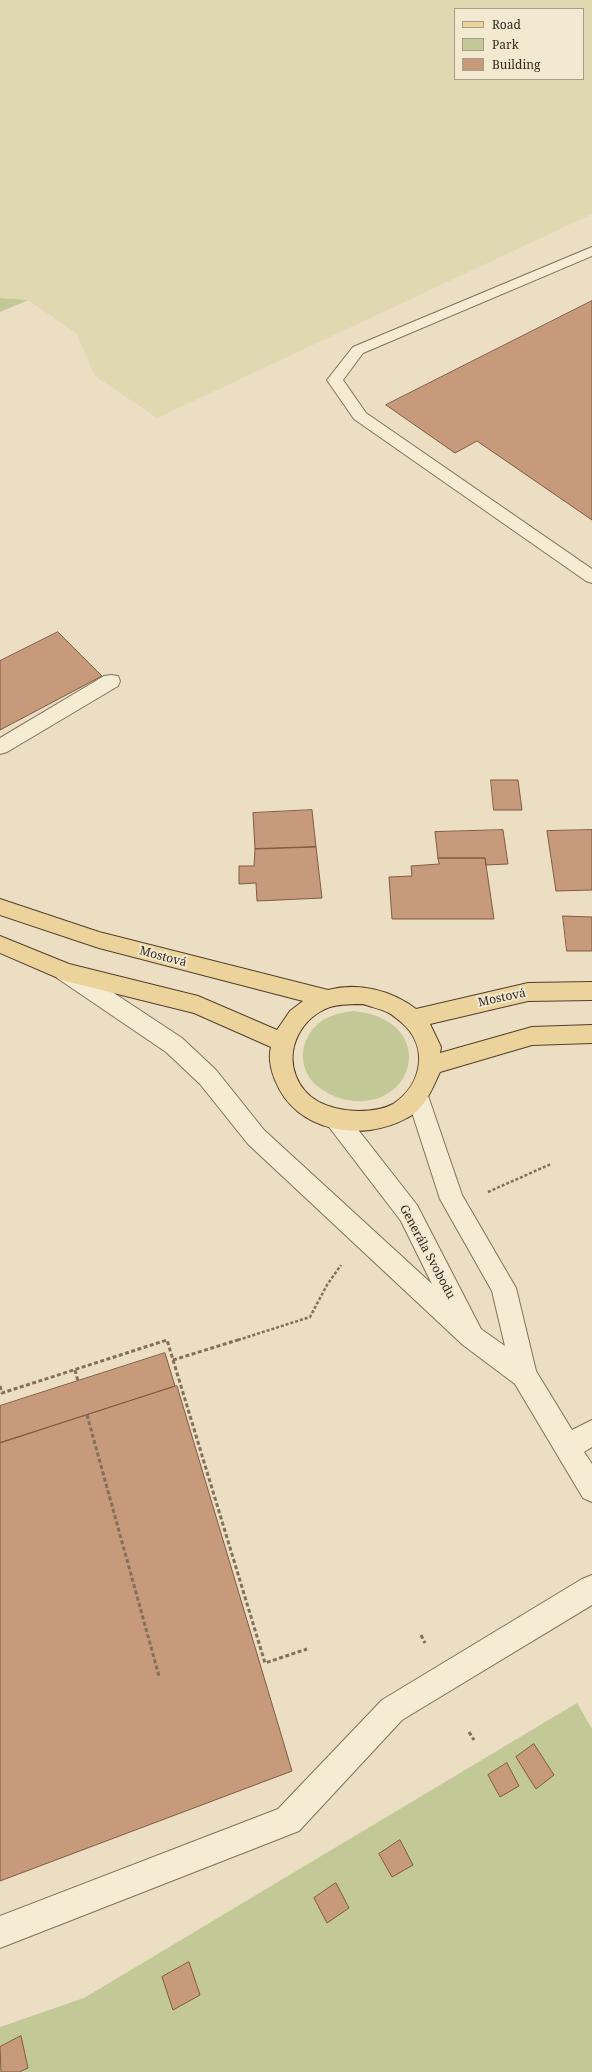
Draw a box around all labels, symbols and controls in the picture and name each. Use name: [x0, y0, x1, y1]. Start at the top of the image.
legend: [454, 8, 584, 80]
text: Road: [492, 16, 521, 33]
text: Park: [492, 36, 519, 53]
text: Building: [492, 56, 540, 73]
street label: Mostová: [138, 944, 188, 970]
street label: Mostová: [477, 986, 527, 1010]
street label: Generála Svobodu: [396, 1202, 458, 1302]

